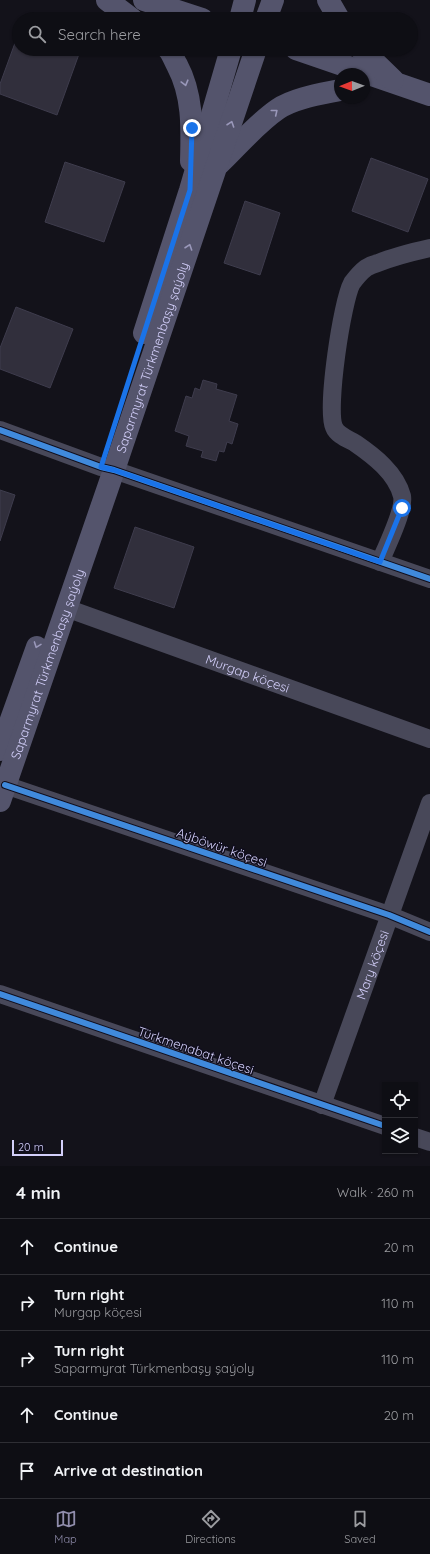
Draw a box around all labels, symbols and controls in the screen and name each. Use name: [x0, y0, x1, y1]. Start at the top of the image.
search box: [12, 12, 418, 56]
icon: search: [26, 23, 48, 45]
text: Search here: [58, 25, 141, 44]
north arrow: [334, 68, 370, 104]
one-way arrow: [180, 80, 189, 87]
one-way arrow: [270, 110, 277, 117]
route end: [183, 119, 201, 137]
one-way arrow: [226, 121, 234, 128]
one-way arrow: [184, 244, 193, 251]
street label: Saparmyrat Türkmenbaşy şaýoly: [112, 260, 192, 455]
route start: [393, 499, 411, 517]
street label: Saparmyrat Türkmenbaşy şaýoly: [7, 566, 87, 761]
one-way arrow: [34, 642, 42, 649]
street label: Murgap köçesi: [203, 651, 292, 696]
street label: Aýböwür köçesi: [175, 824, 269, 870]
street label: Mary köçesi: [352, 928, 392, 1002]
street label: Türkmenabat köçesi: [136, 1023, 256, 1077]
map controls: [382, 1082, 418, 1154]
button: locate: [382, 1082, 418, 1118]
button: layers: [382, 1118, 418, 1154]
scale bar: [12, 1138, 63, 1157]
text: 20 m: [18, 1140, 44, 1154]
text: 4 min: [16, 1182, 61, 1203]
text: Walk · 260 m: [337, 1184, 414, 1200]
icon: ahead: [16, 1236, 38, 1258]
text: Continue: [54, 1237, 118, 1256]
text: 20 m: [384, 1239, 414, 1255]
text: Turn right: [54, 1285, 125, 1304]
icon: right: [16, 1292, 38, 1314]
text: 110 m: [381, 1295, 414, 1311]
text: Murgap köçesi: [54, 1304, 142, 1320]
text: Turn right: [54, 1341, 125, 1360]
icon: right: [16, 1348, 38, 1370]
text: 110 m: [381, 1351, 414, 1367]
text: Saparmyrat Türkmenbaşy şaýoly: [54, 1360, 254, 1376]
icon: ahead: [16, 1404, 38, 1426]
text: Continue: [54, 1405, 118, 1424]
text: 20 m: [384, 1407, 414, 1423]
icon: arrive: [16, 1460, 38, 1482]
text: Arrive at destination: [54, 1461, 203, 1480]
tab: Map: [54, 1508, 77, 1546]
tab: Directions: [185, 1508, 236, 1546]
tab: Saved: [344, 1508, 376, 1546]

